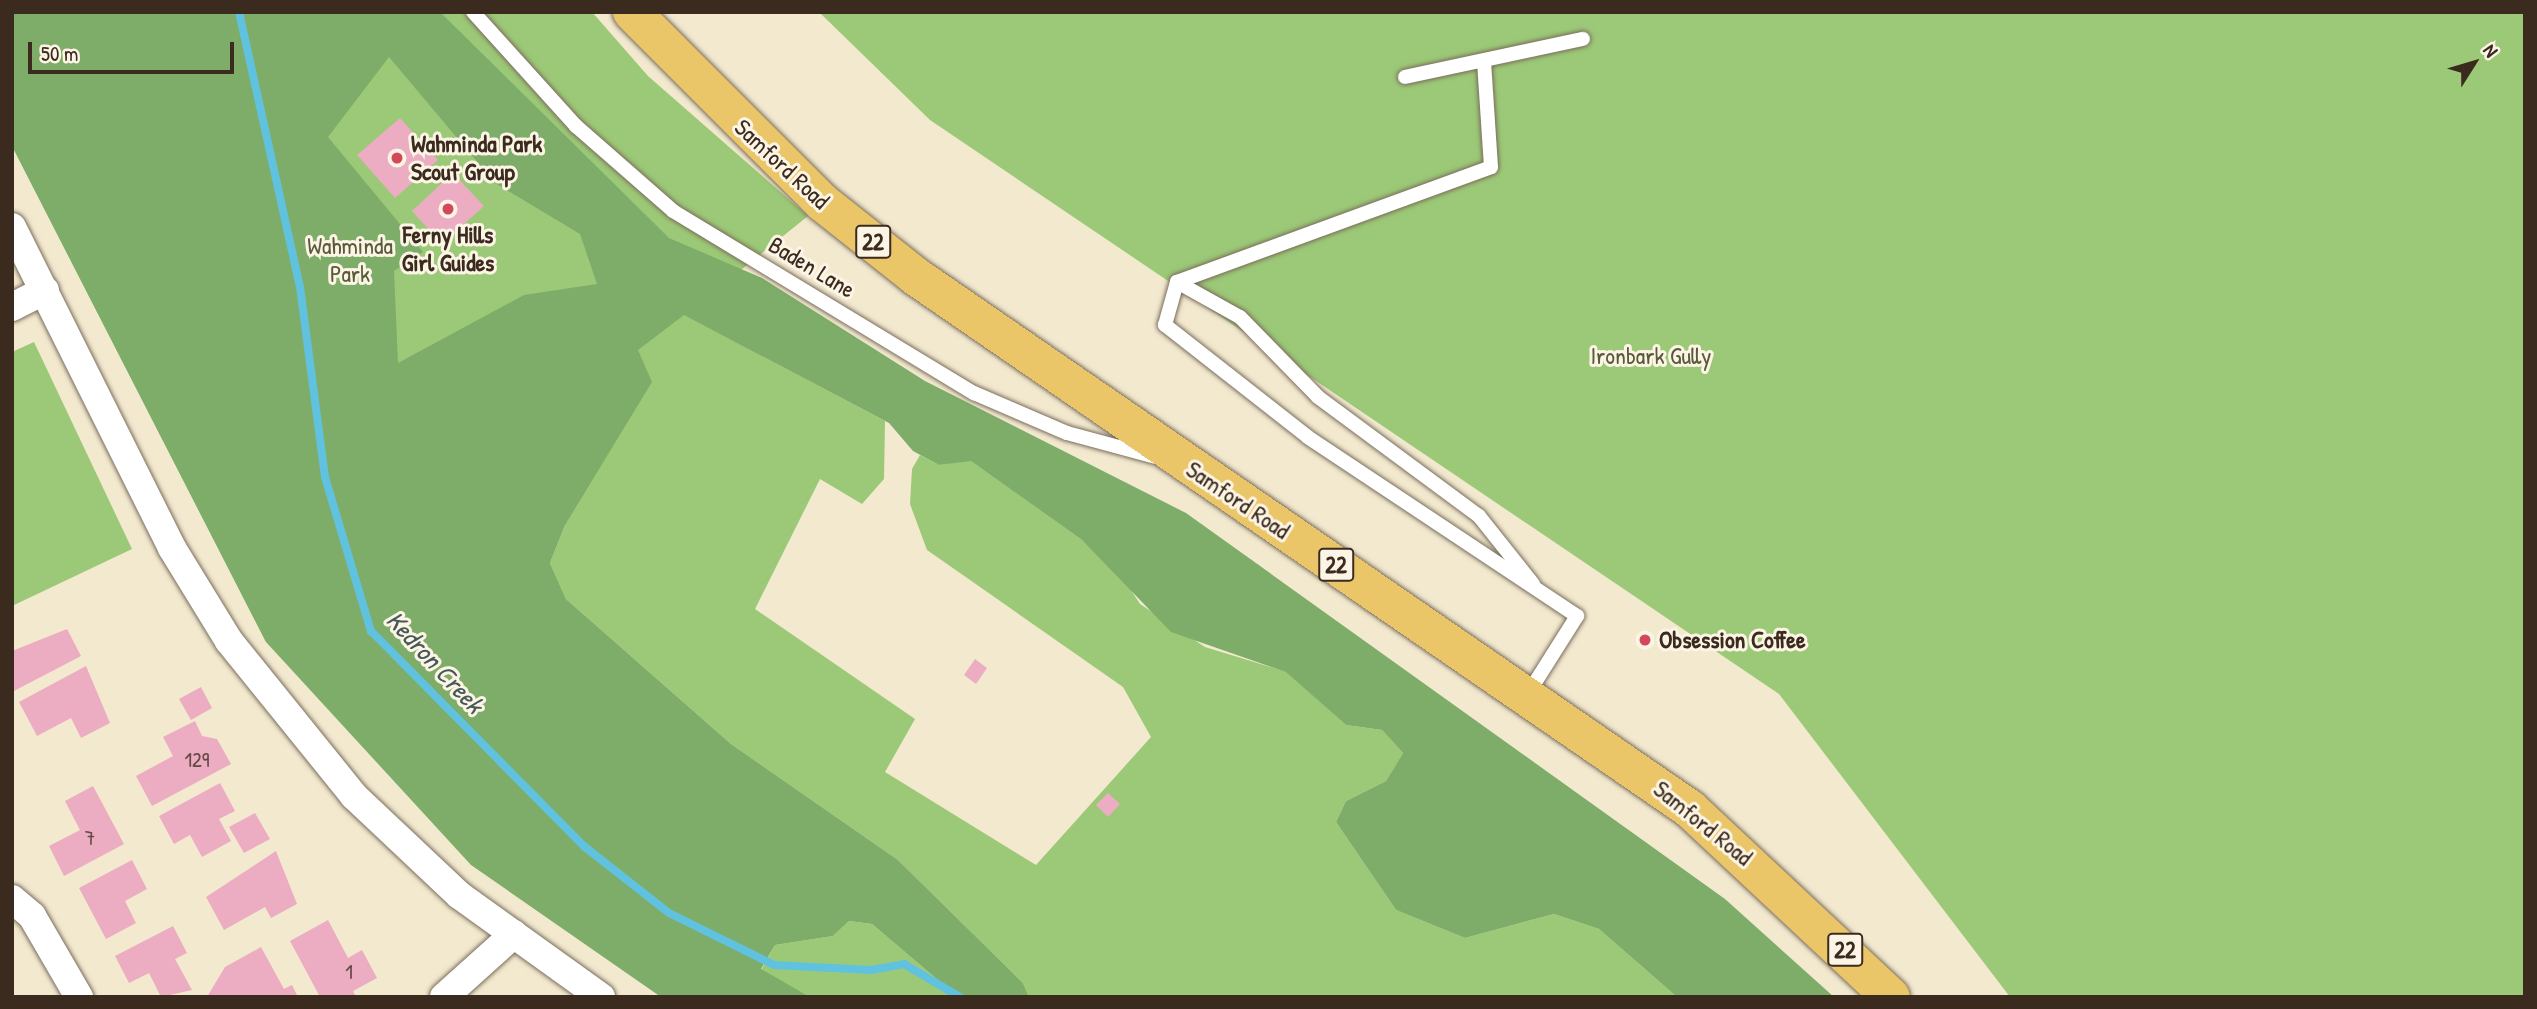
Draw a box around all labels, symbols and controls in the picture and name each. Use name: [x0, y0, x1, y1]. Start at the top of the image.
scale bar: [32, 28, 238, 72]
north arrow: [2439, 28, 2509, 98]
text: N: [2477, 38, 2504, 62]
text: 50 m: [41, 39, 78, 68]
street label: Samford Road: [729, 113, 835, 215]
place label: Wahminda Park Scout Group: [411, 130, 542, 186]
marker: Wahminda Park Scout Group: [389, 150, 405, 166]
marker: Ferny Hills Girl Guides: [440, 201, 456, 217]
place label: Ferny Hills Girl Guides: [402, 221, 494, 277]
road number: 22: [854, 222, 892, 262]
street label: Baden Lane: [764, 230, 860, 304]
park label: Wahminda Park: [307, 232, 393, 288]
park label: Ironbark Gully: [1590, 342, 1712, 370]
street label: Samford Road: [1181, 455, 1295, 545]
road number: 22: [1317, 545, 1355, 584]
water label: Kedron Creek: [380, 605, 490, 719]
place label: Obsession Coffee: [1659, 626, 1805, 654]
marker: Obsession Coffee: [1637, 632, 1653, 648]
house number: 129: [184, 747, 210, 773]
street label: Samford Road: [1648, 775, 1758, 871]
house number: 7: [85, 825, 95, 851]
road number: 22: [1826, 931, 1864, 970]
house number: 1: [345, 959, 353, 985]

